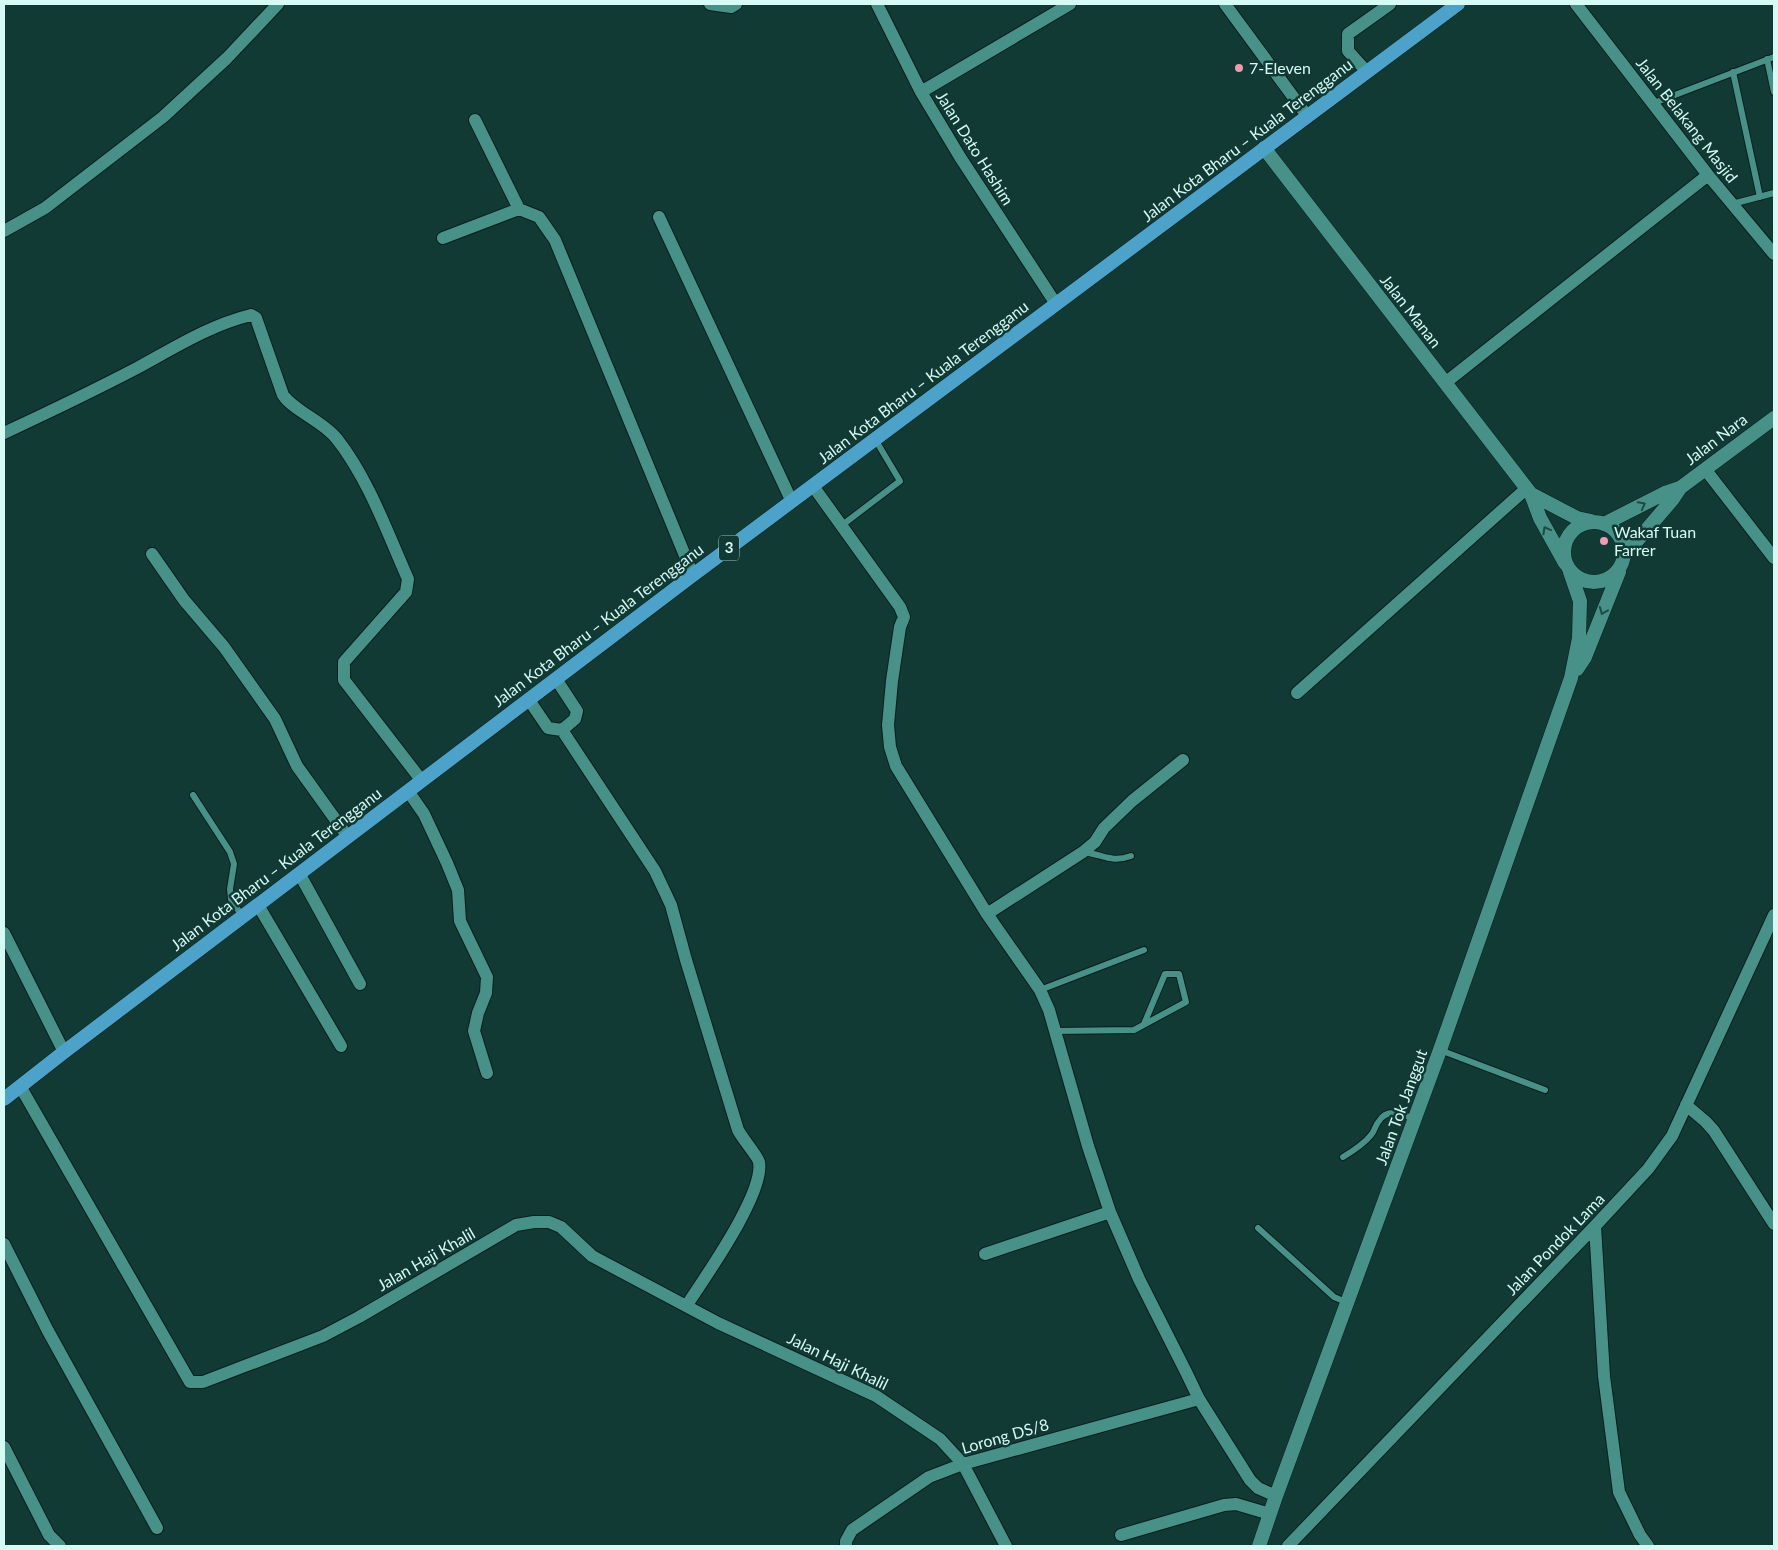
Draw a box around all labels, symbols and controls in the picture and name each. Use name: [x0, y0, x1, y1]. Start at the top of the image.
street label: Jalan Kota Bharu – Kuala Terengganu: [1138, 54, 1356, 225]
street label: Jalan Belakang Masjid: [1633, 54, 1742, 186]
place label: 7-Eleven: [1249, 58, 1311, 77]
marker: 7-Eleven: [1233, 62, 1245, 74]
street label: Jalan Dato Hashim: [933, 87, 1018, 208]
street label: Jalan Manan: [1377, 270, 1446, 351]
street label: Jalan Kota Bharu – Kuala Terengganu: [814, 296, 1032, 467]
street label: Jalan Nara: [1681, 409, 1750, 468]
one-way arrow: [1636, 502, 1645, 512]
place label: Wakaf Tuan Farrer: [1614, 522, 1696, 559]
one-way arrow: [1543, 526, 1553, 535]
marker: Wakaf Tuan Farrer: [1598, 535, 1610, 547]
road number: 3: [719, 536, 739, 560]
street label: Jalan Kota Bharu – Kuala Terengganu: [489, 539, 707, 710]
one-way arrow: [1598, 606, 1609, 615]
street label: Jalan Kota Bharu – Kuala Terengganu: [167, 783, 385, 954]
street label: Jalan Tok Janggut: [1371, 1046, 1430, 1167]
street label: Jalan Pondok Lama: [1501, 1189, 1608, 1298]
street label: Jalan Haji Khalil: [373, 1223, 478, 1294]
street label: Jalan Haji Khalil: [785, 1328, 892, 1393]
street label: Lorong DS/8: [959, 1414, 1051, 1457]

